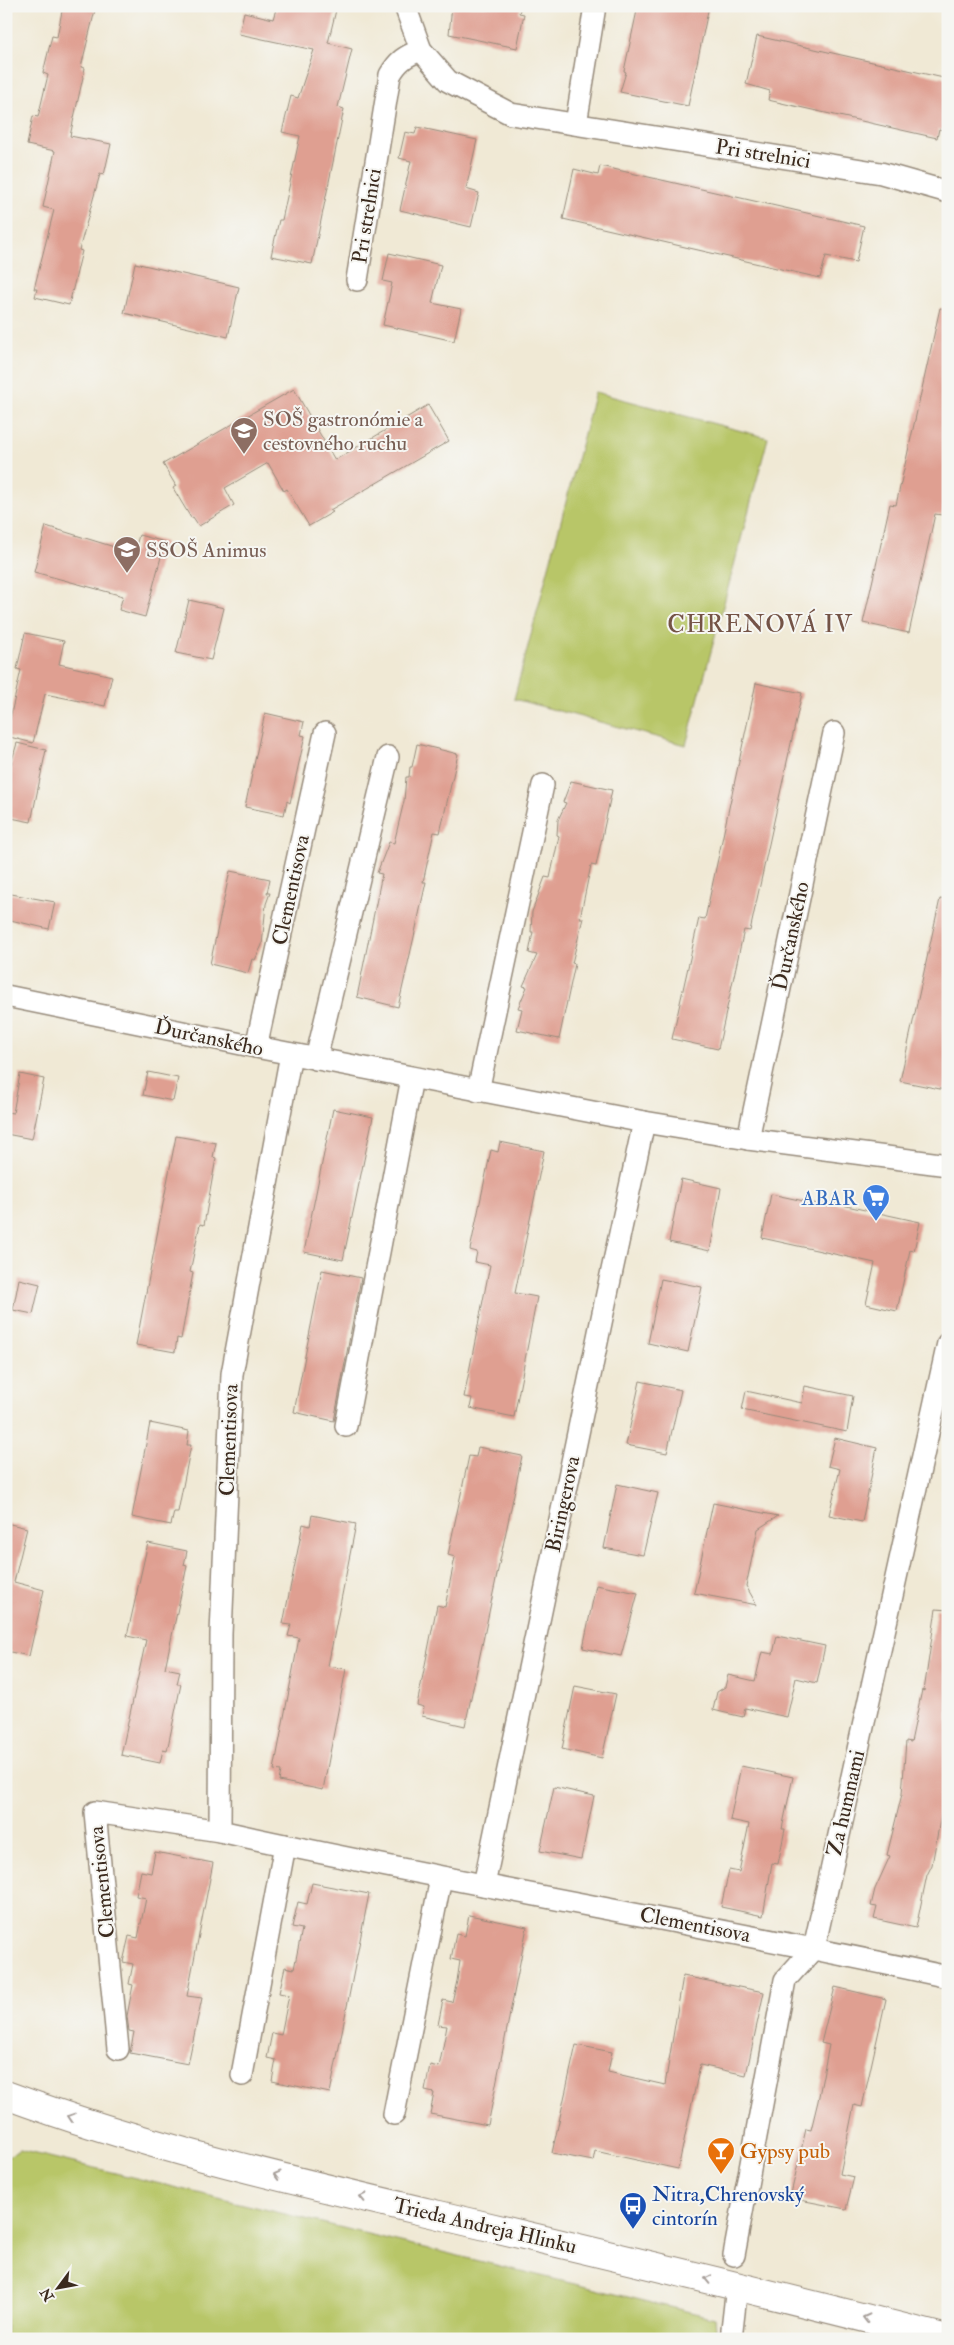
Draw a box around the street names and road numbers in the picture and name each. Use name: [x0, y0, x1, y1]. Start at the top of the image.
street label: Pri strelnici: [713, 133, 813, 175]
street label: Pri strelnici: [346, 166, 388, 266]
street label: Clementisova: [266, 832, 316, 948]
street label: Ďurčanského: [766, 879, 816, 993]
street label: Ďurčanského: [152, 1013, 266, 1063]
street label: Clementisova: [214, 1383, 244, 1497]
street label: Biringerova: [540, 1453, 586, 1555]
street label: Za humnami: [821, 1747, 871, 1859]
street label: Clementisova: [83, 1824, 121, 1939]
street label: Clementisova: [637, 1901, 753, 1949]
street label: Trieda Andreja Hlinku: [391, 2192, 580, 2260]

